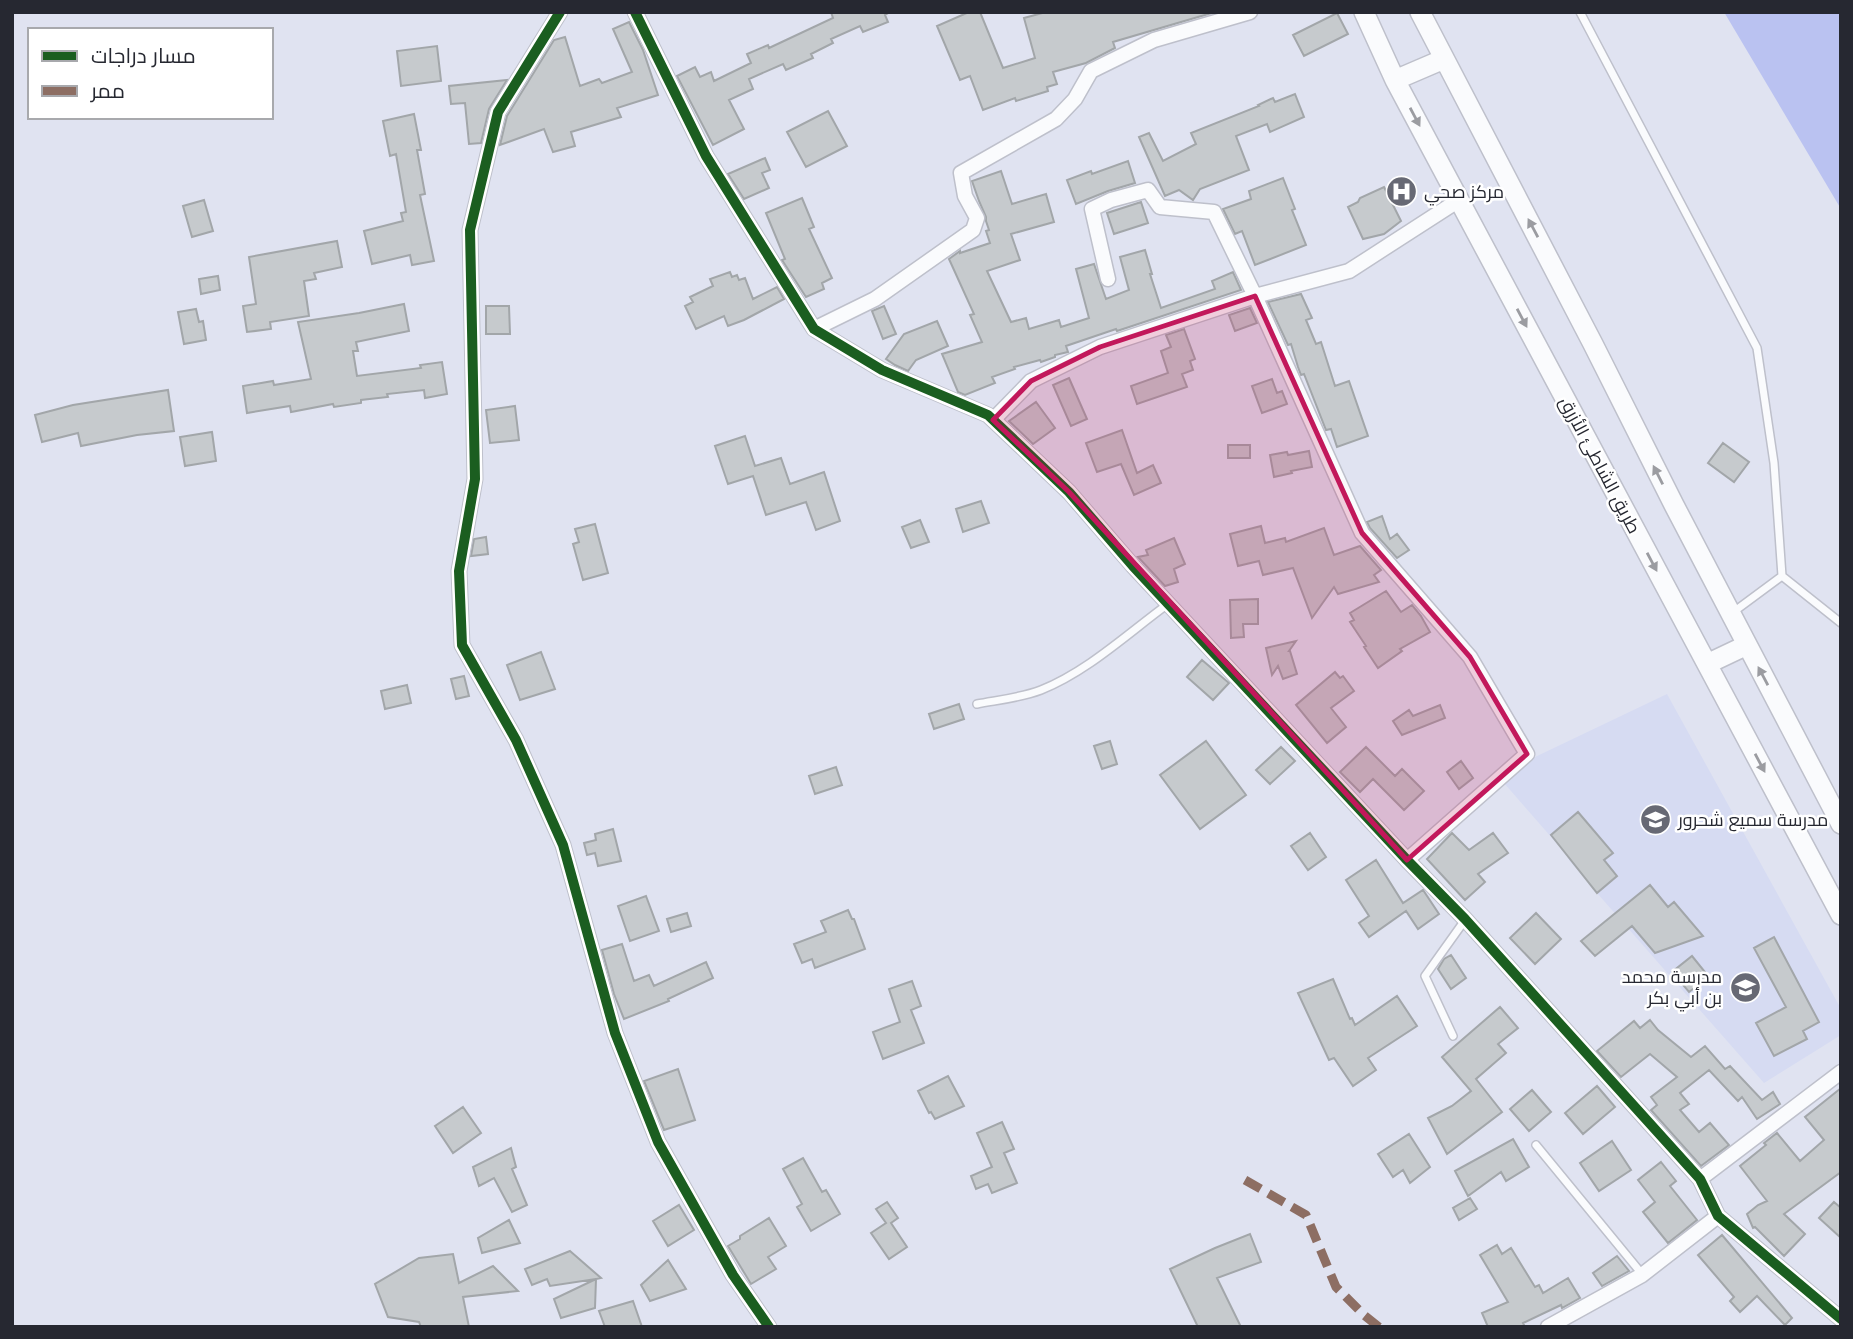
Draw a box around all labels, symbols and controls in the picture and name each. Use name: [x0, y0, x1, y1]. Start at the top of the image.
legend: [28, 28, 273, 119]
text: مسار دراجات: [91, 42, 196, 69]
text: ممر: [90, 77, 125, 104]
one-way arrow: [1409, 108, 1421, 128]
hospital icon: مركز صحي: [1384, 175, 1418, 209]
place label: مركز صحي: [1424, 180, 1504, 206]
one-way arrow: [1527, 218, 1539, 238]
one-way arrow: [1516, 309, 1528, 328]
street label: طريق الشاطئ الأزرق: [1554, 392, 1646, 538]
one-way arrow: [1653, 465, 1664, 485]
one-way arrow: [1647, 552, 1658, 572]
one-way arrow: [1758, 666, 1770, 686]
one-way arrow: [1754, 753, 1765, 773]
school or university icon: مدرسة سميع شحرور: [1638, 803, 1672, 837]
place label: مدرسة سميع شحرور: [1677, 808, 1828, 832]
place label: مدرسة محمد بن أبي بكر: [1622, 965, 1722, 1012]
school or university icon: مدرسة محمد بن أبي بكر: [1728, 970, 1762, 1004]

